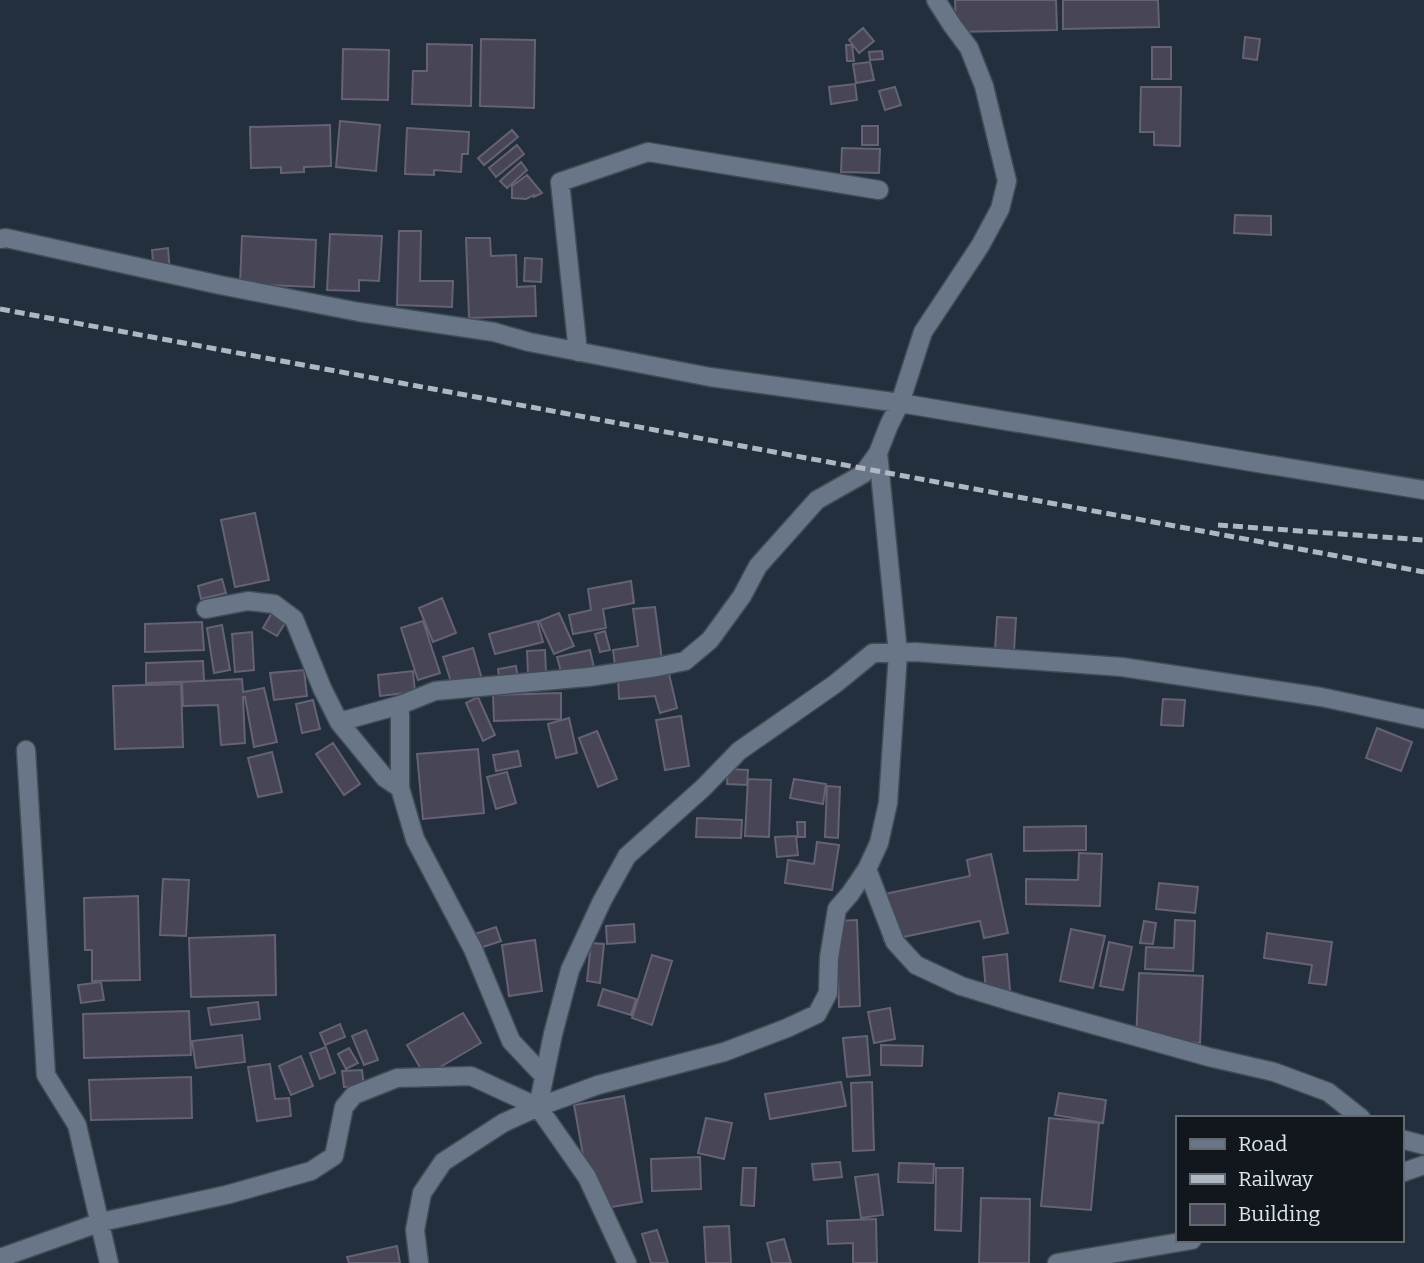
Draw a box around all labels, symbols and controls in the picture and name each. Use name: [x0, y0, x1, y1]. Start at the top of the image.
legend: [1176, 1116, 1403, 1242]
text: Road: [1238, 1131, 1287, 1157]
text: Railway: [1238, 1166, 1314, 1192]
text: Building: [1238, 1201, 1321, 1227]

